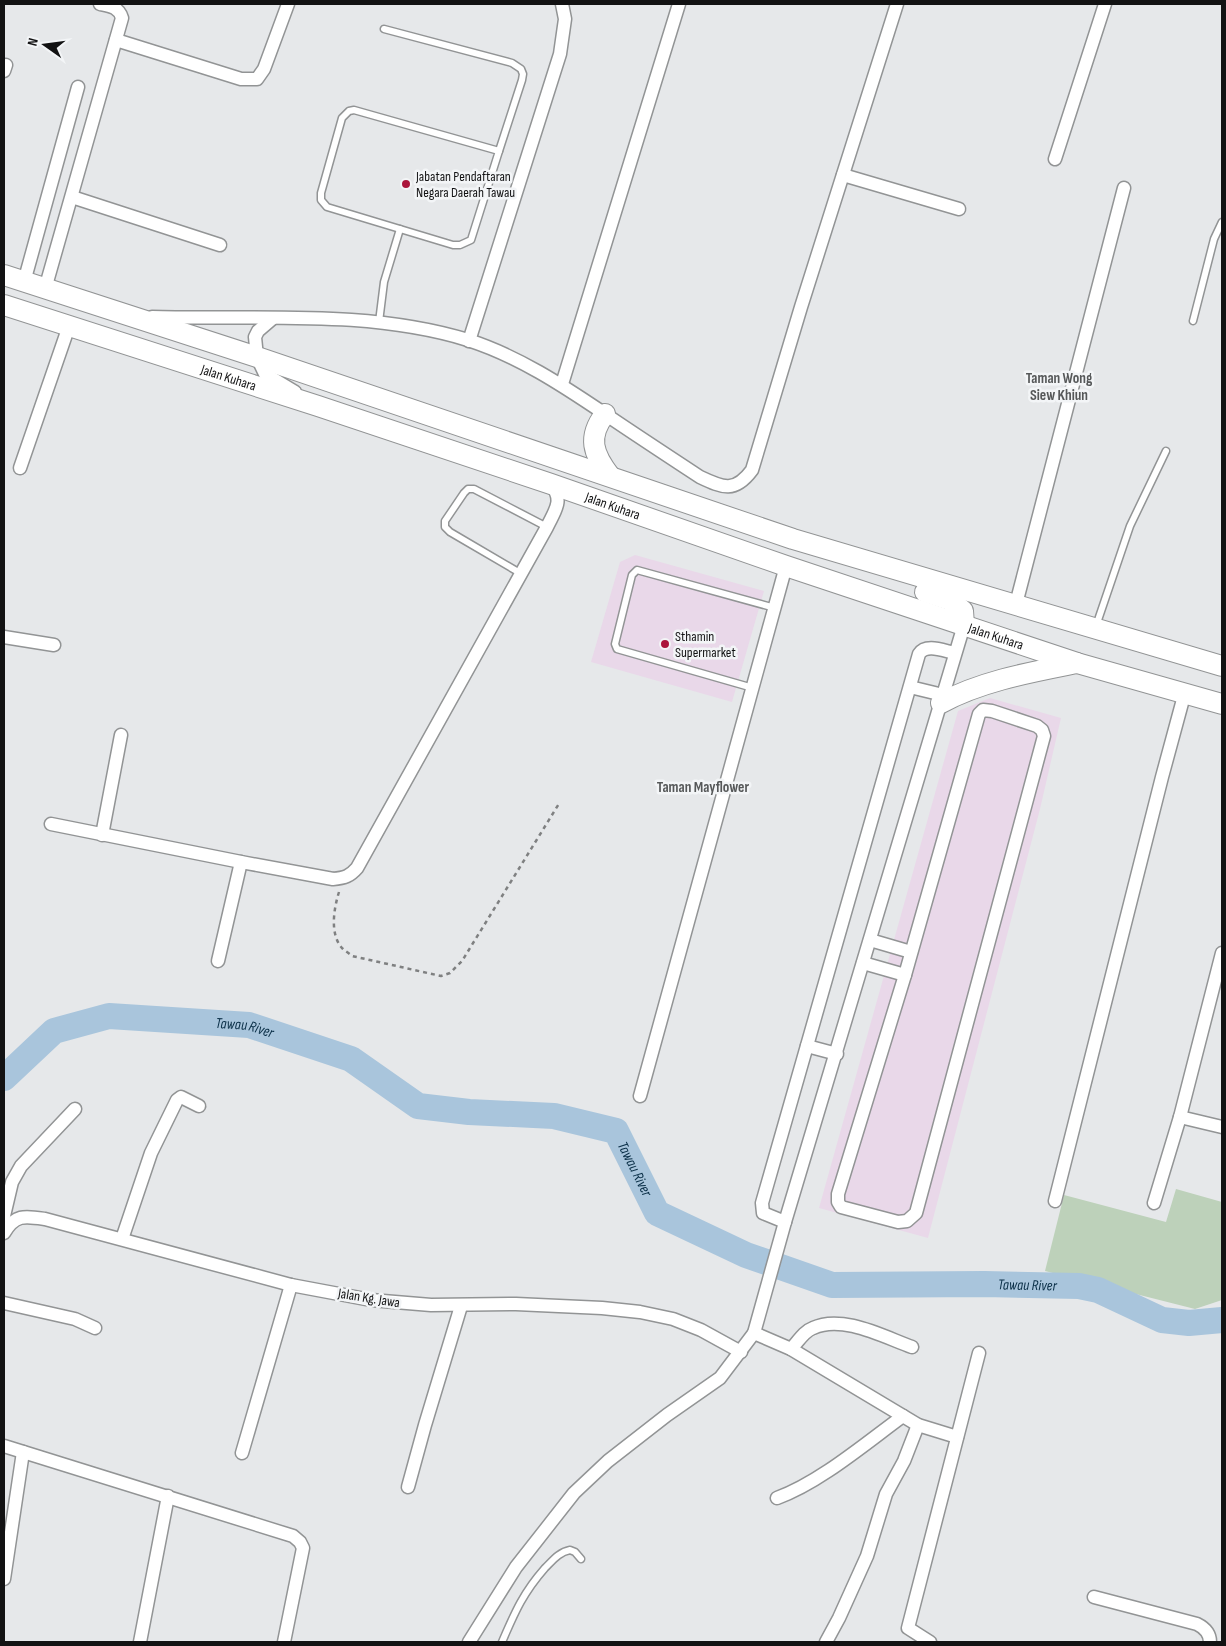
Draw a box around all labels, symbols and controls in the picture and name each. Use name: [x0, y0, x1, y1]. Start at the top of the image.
north arrow: [20, 20, 70, 70]
text: N: [24, 36, 42, 48]
place label: Jabatan Pendaftaran Negara Daerah Tawau: [415, 168, 515, 201]
marker: Jabatan Pendaftaran Negara Daerah Tawau: [400, 178, 412, 190]
street label: Jalan Kuhara: [198, 360, 258, 394]
district label: Taman Wong Siew Khiun: [1026, 369, 1093, 405]
street label: Jalan Kuhara: [582, 488, 643, 523]
street label: Jalan Kuhara: [965, 619, 1026, 653]
place label: Sthamin Supermarket: [675, 628, 736, 661]
marker: Sthamin Supermarket: [659, 638, 671, 650]
district label: Taman Mayflower: [657, 778, 750, 797]
water label: Tawau River: [215, 1013, 277, 1042]
water label: Tawau River: [613, 1138, 657, 1200]
water label: Tawau River: [998, 1275, 1058, 1295]
street label: Jalan Kg. Jawa: [336, 1285, 401, 1311]

